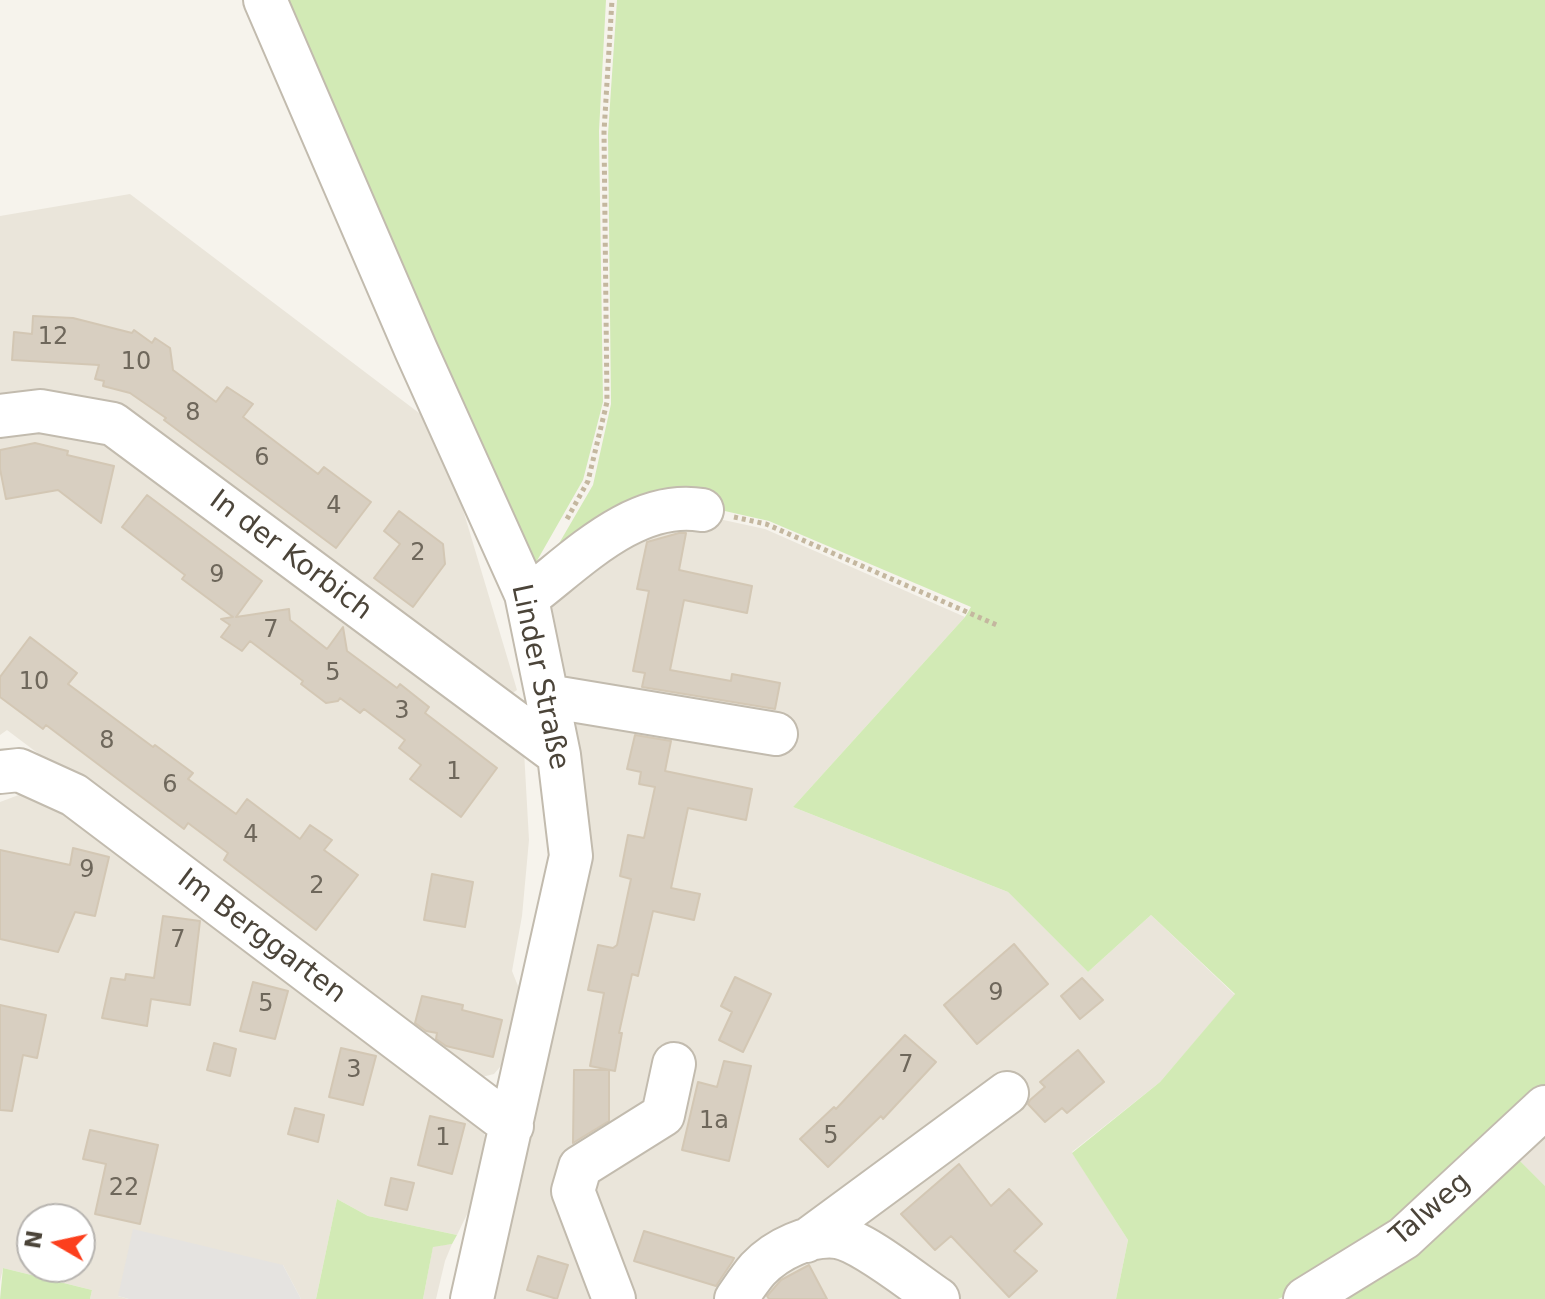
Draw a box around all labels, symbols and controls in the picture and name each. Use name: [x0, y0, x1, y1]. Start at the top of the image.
house number: 12: [38, 324, 68, 352]
house number: 10: [121, 349, 151, 377]
house number: 8: [185, 400, 201, 428]
house number: 6: [254, 445, 270, 473]
street label: In der Korbich: [202, 484, 378, 628]
house number: 4: [326, 493, 342, 521]
house number: 2: [410, 540, 426, 568]
house number: 9: [209, 562, 225, 590]
street label: Linder Straße: [503, 581, 575, 773]
house number: 7: [263, 617, 279, 645]
house number: 5: [325, 660, 341, 688]
house number: 10: [19, 669, 49, 697]
house number: 3: [394, 698, 410, 726]
house number: 8: [99, 728, 115, 756]
house number: 1: [446, 759, 462, 787]
house number: 6: [162, 772, 178, 800]
house number: 4: [243, 822, 259, 850]
house number: 9: [79, 857, 95, 885]
street label: Im Berggarten: [170, 863, 352, 1011]
house number: 2: [309, 873, 325, 901]
house number: 7: [170, 927, 186, 955]
house number: 9: [988, 980, 1004, 1008]
house number: 5: [258, 991, 274, 1019]
house number: 7: [898, 1052, 914, 1080]
house number: 3: [346, 1057, 362, 1085]
house number: 1a: [699, 1108, 729, 1136]
house number: 5: [823, 1123, 839, 1151]
house number: 1: [435, 1125, 451, 1153]
street label: Talweg: [1384, 1166, 1478, 1254]
house number: 22: [109, 1175, 139, 1203]
north arrow: [16, 1203, 96, 1283]
text: N: [20, 1228, 48, 1251]

